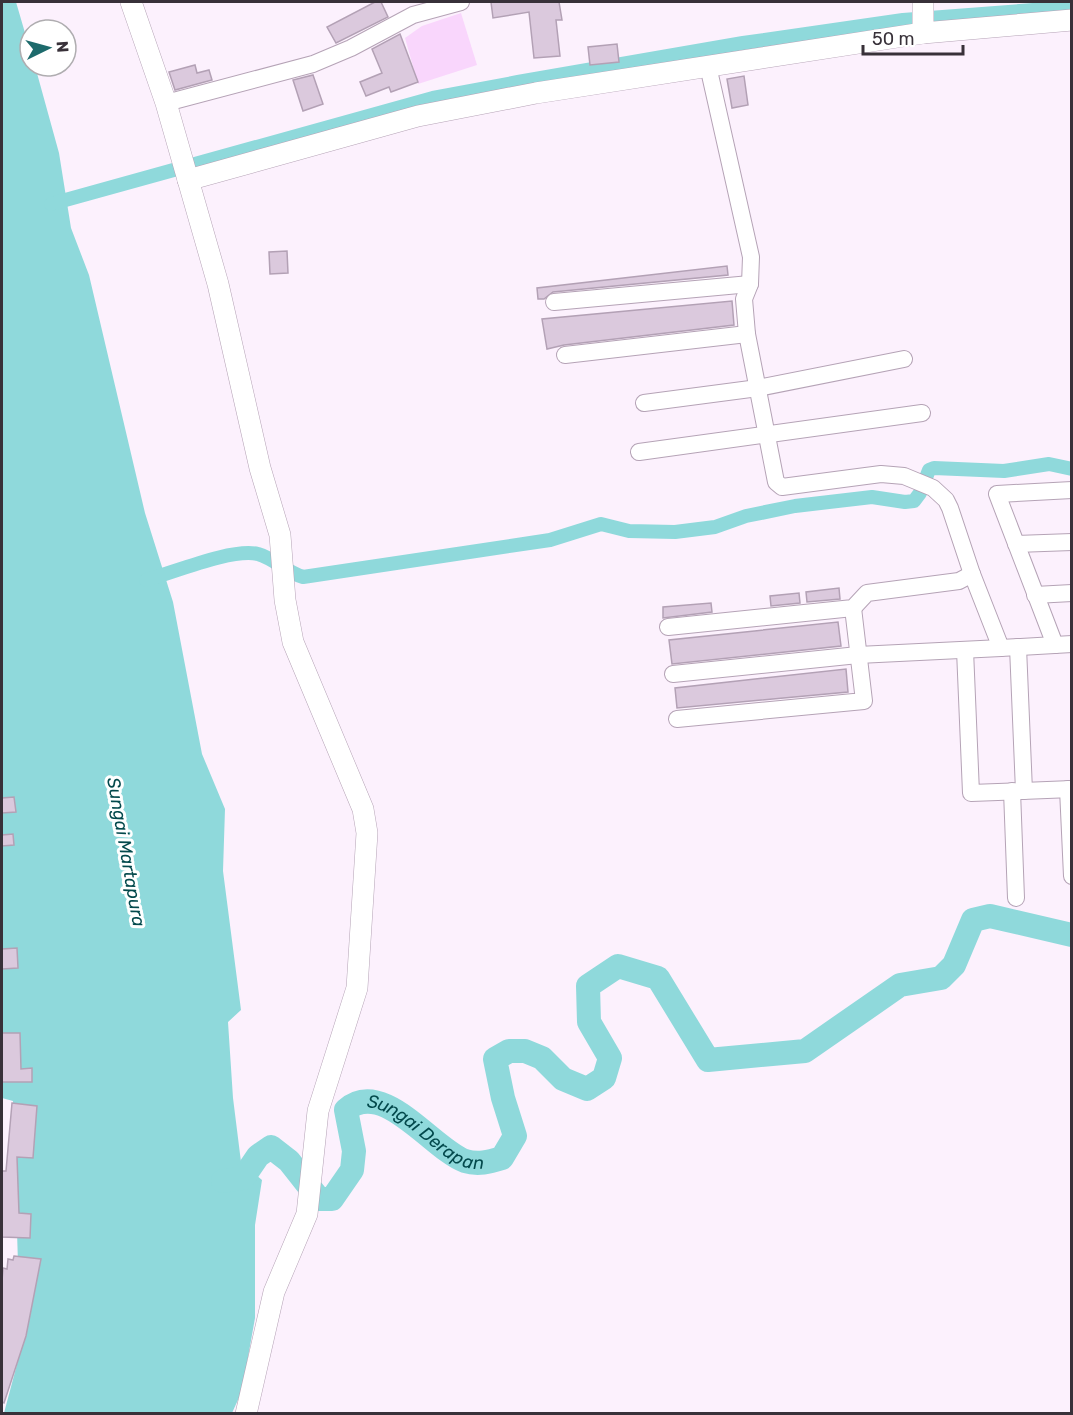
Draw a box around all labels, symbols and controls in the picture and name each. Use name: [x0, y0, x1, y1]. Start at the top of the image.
north arrow: [18, 18, 78, 78]
scale bar: [863, 18, 964, 56]
text: 50 m: [872, 28, 915, 50]
text: N: [52, 40, 72, 53]
water label: Sungai Martapura: [102, 776, 150, 929]
water label: Sungai Derapan: [366, 1090, 484, 1174]

